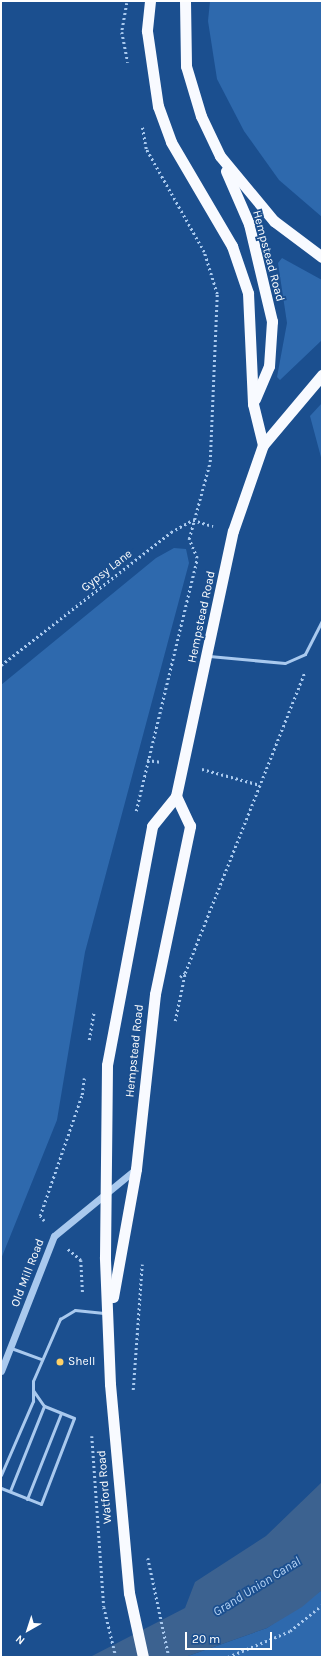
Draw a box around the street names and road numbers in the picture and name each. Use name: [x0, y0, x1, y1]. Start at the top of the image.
street label: Hempstead Road: [249, 209, 287, 303]
street label: Gypsy Lane: [79, 547, 135, 595]
street label: Hempstead Road: [185, 570, 219, 664]
street label: Hempstead Road: [123, 1004, 147, 1098]
street label: Old Mill Road: [8, 1237, 48, 1309]
street label: Watford Road: [95, 1449, 115, 1525]

